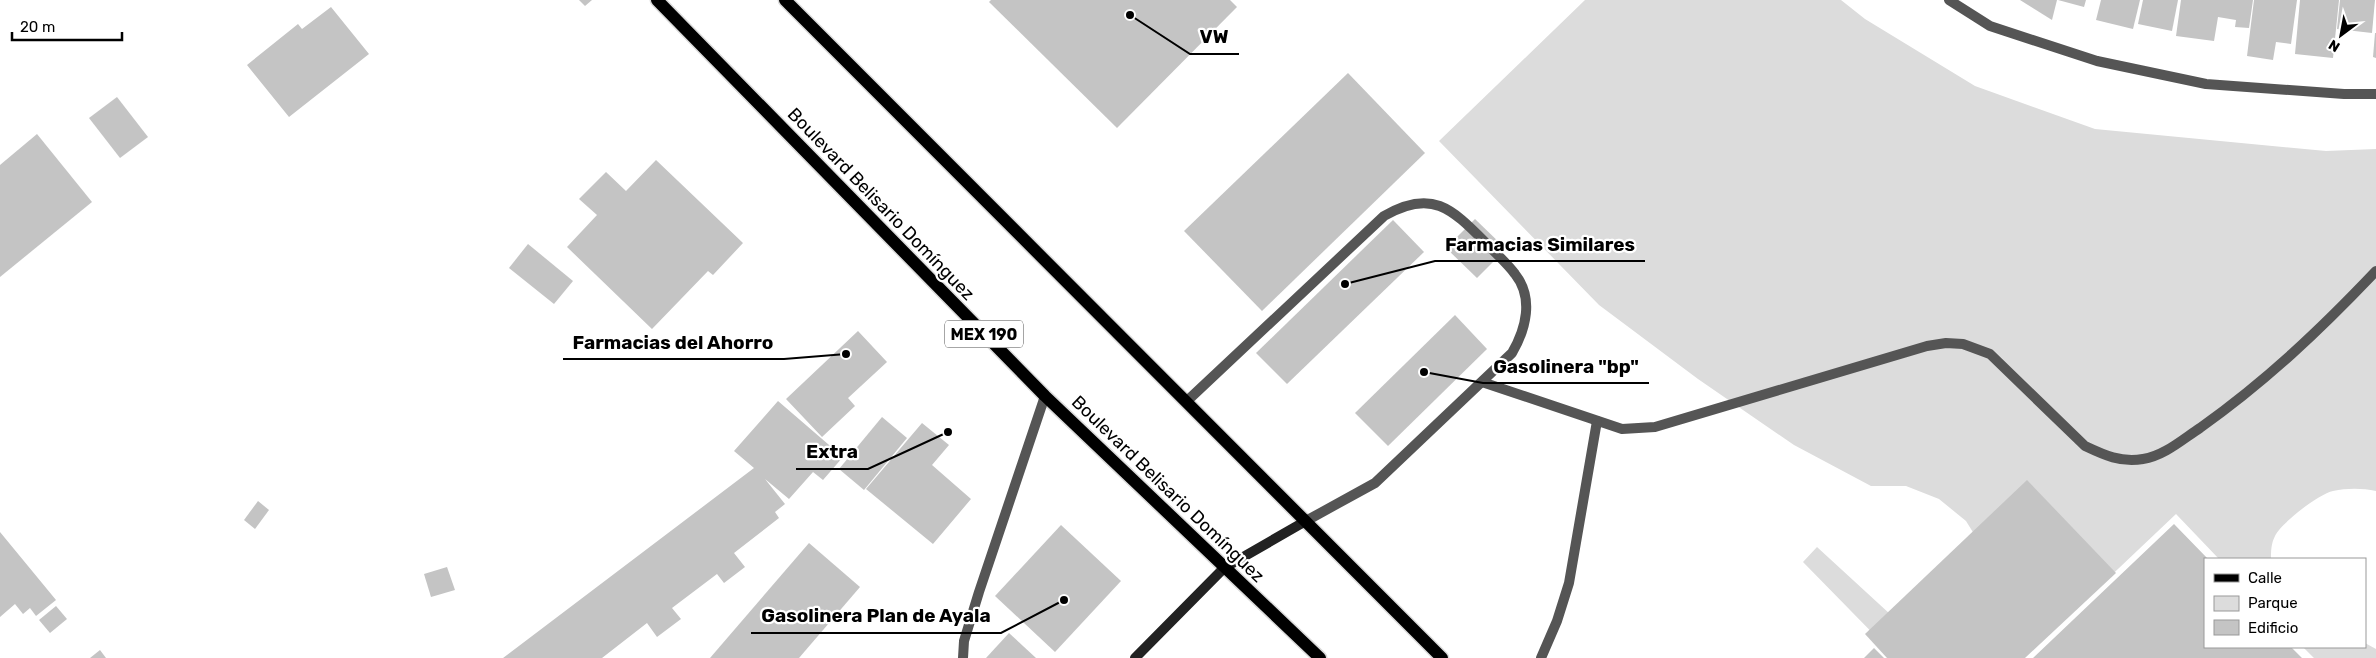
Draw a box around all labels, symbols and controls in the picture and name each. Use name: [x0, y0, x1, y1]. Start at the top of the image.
scale bar: [12, 10, 122, 42]
north arrow: [2316, 10, 2366, 60]
text: 20 m: [20, 18, 55, 36]
callout: VW: [1190, 20, 1239, 54]
text: VW: [1200, 25, 1229, 48]
text: N: [2326, 36, 2343, 55]
street label: Boulevard Belisario Domínguez: [783, 103, 979, 305]
callout: Farmacias Similares: [1435, 227, 1645, 261]
text: Farmacias Similares: [1445, 233, 1635, 256]
road number: MEX 190: [945, 320, 1023, 348]
callout: Farmacias del Ahorro: [563, 325, 784, 359]
text: Farmacias del Ahorro: [573, 331, 773, 354]
callout: Gasolinera "bp": [1483, 349, 1649, 383]
text: Gasolinera "bp": [1493, 355, 1639, 378]
street label: Boulevard Belisario Domínguez: [1067, 391, 1269, 587]
callout: Extra: [796, 435, 868, 469]
text: Extra: [806, 440, 858, 463]
legend: [2204, 558, 2366, 648]
text: Calle: [2248, 569, 2282, 587]
text: Parque: [2248, 594, 2298, 612]
callout: Gasolinera Plan de Ayala: [751, 599, 1001, 633]
text: Gasolinera Plan de Ayala: [761, 604, 991, 627]
text: Edificio: [2248, 619, 2298, 637]

